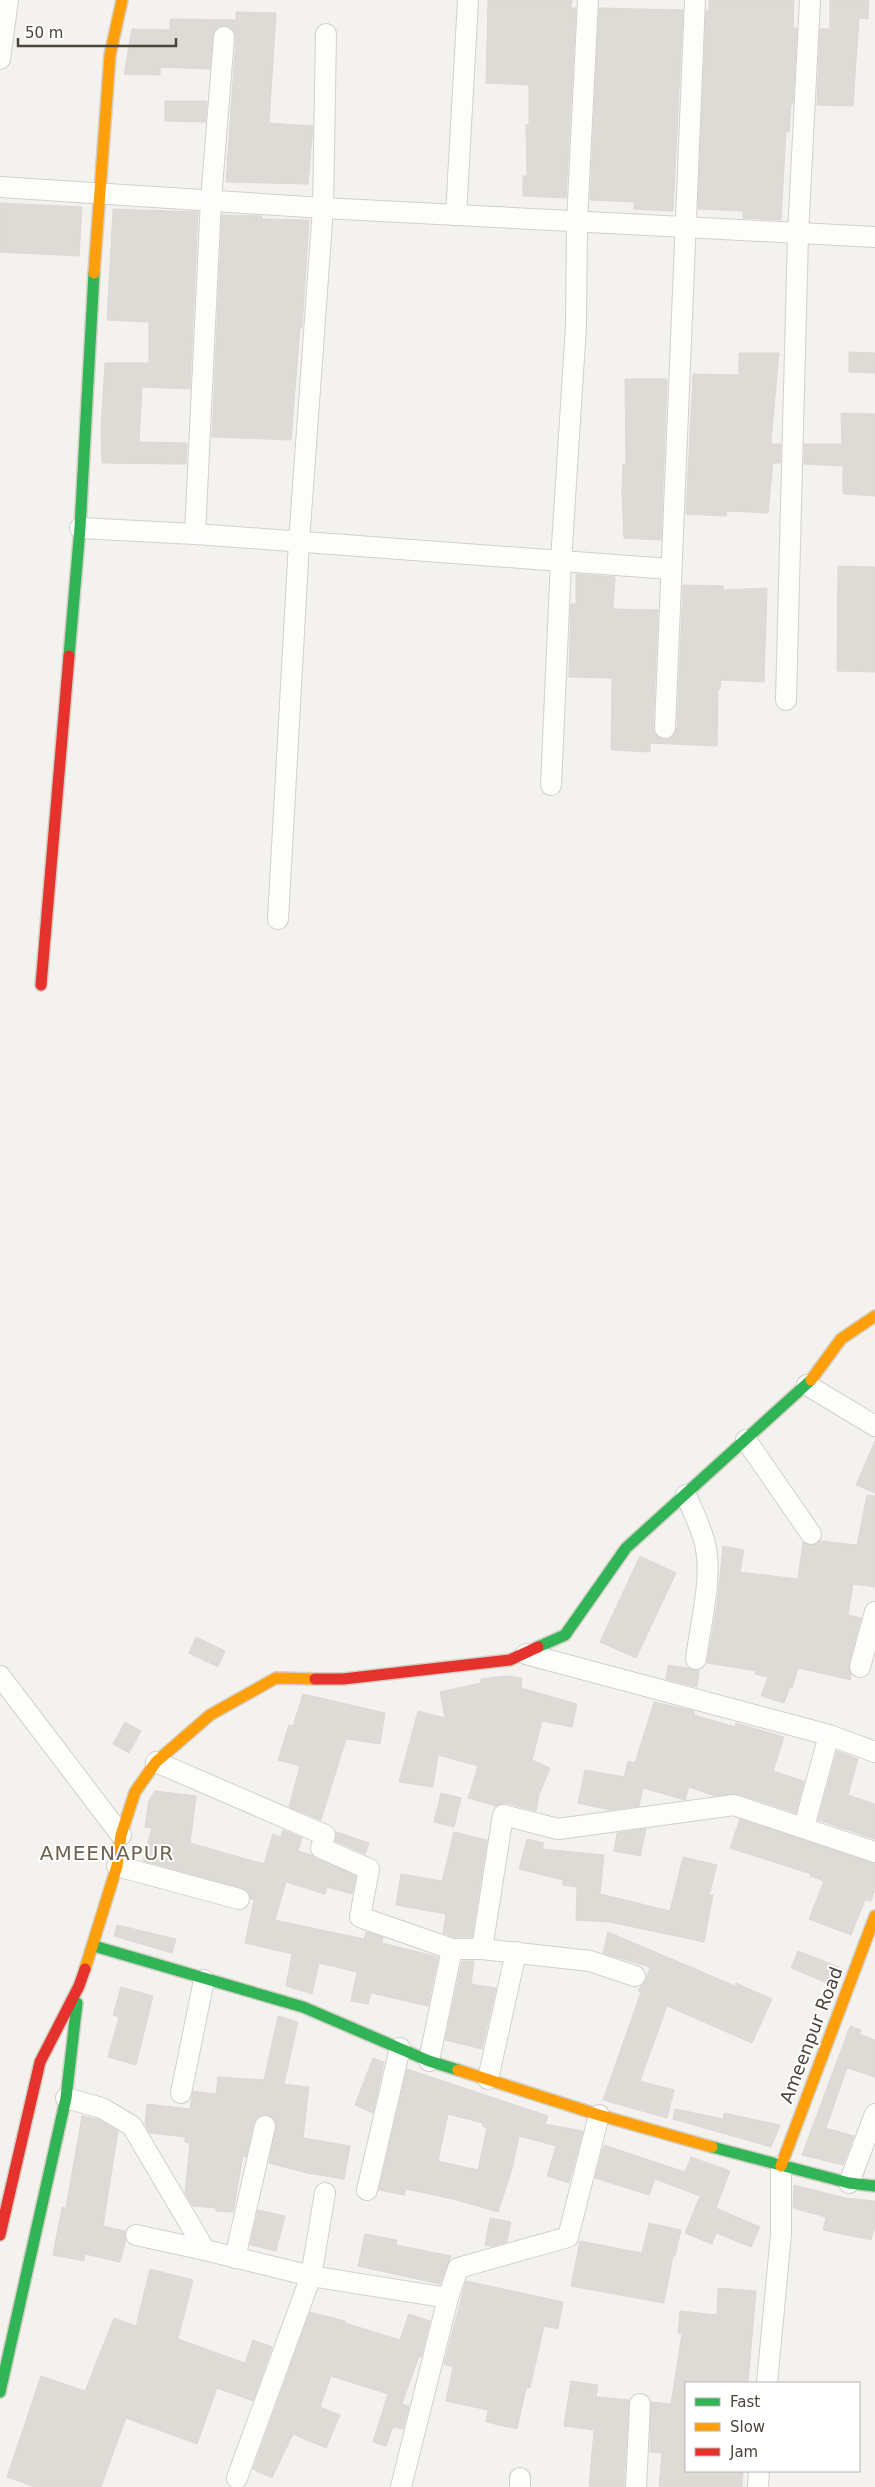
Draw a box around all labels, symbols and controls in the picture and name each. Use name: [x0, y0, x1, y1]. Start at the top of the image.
scale bar: [18, 15, 175, 47]
text: 50 m: [25, 24, 63, 42]
district label: AMEENAPUR: [40, 1841, 174, 1865]
street label: Ameenpur Road: [775, 1964, 847, 2106]
legend: [685, 2382, 860, 2472]
text: Fast: [730, 2393, 760, 2411]
text: Slow: [730, 2418, 765, 2436]
text: Jam: [729, 2443, 758, 2461]

